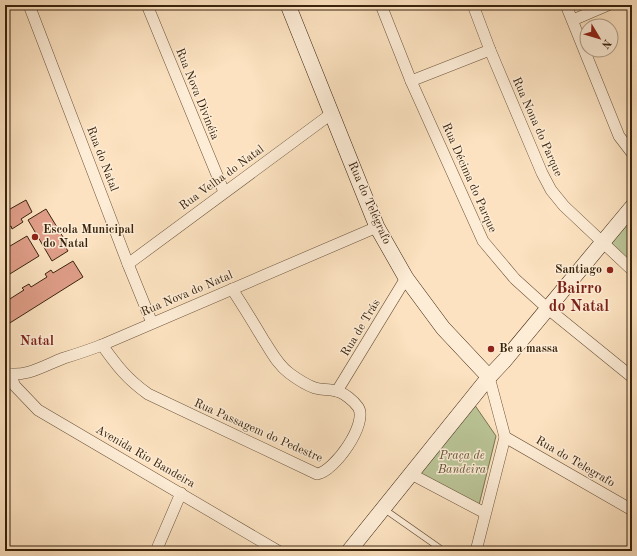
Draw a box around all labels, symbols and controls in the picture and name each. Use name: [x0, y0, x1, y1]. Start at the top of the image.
north arrow: [579, 18, 619, 58]
text: N: [598, 37, 613, 50]
street label: Rua Nova Divinéia: [173, 47, 221, 142]
street label: Rua Nona do Parque: [510, 76, 564, 179]
street label: Rua Décima do Parque: [439, 121, 499, 235]
street label: Rua do Natal: [84, 125, 120, 193]
street label: Rua Velha do Natal: [178, 143, 266, 213]
street label: Rua do Telégrafo: [345, 160, 393, 246]
place label: Escola Municipal do Natal: [43, 224, 135, 250]
marker: Escola Municipal do Natal: [30, 232, 40, 242]
place label: Santiago: [555, 264, 602, 276]
marker: Santiago: [605, 265, 615, 275]
street label: Rua Nova do Natal: [139, 269, 235, 319]
district label: Bairro do Natal: [549, 281, 609, 315]
street label: Rua de Trás: [339, 297, 383, 359]
district label: Natal: [20, 334, 54, 348]
place label: Be a massa: [499, 343, 558, 355]
marker: Be a massa: [486, 344, 496, 354]
street label: Rua Passagem do Pedestre: [192, 397, 325, 465]
street label: Avenida Rio Bandeira: [93, 424, 197, 490]
street label: Rua do Telegrafo: [533, 435, 617, 490]
park label: Praça de Bandeira: [437, 450, 487, 476]

